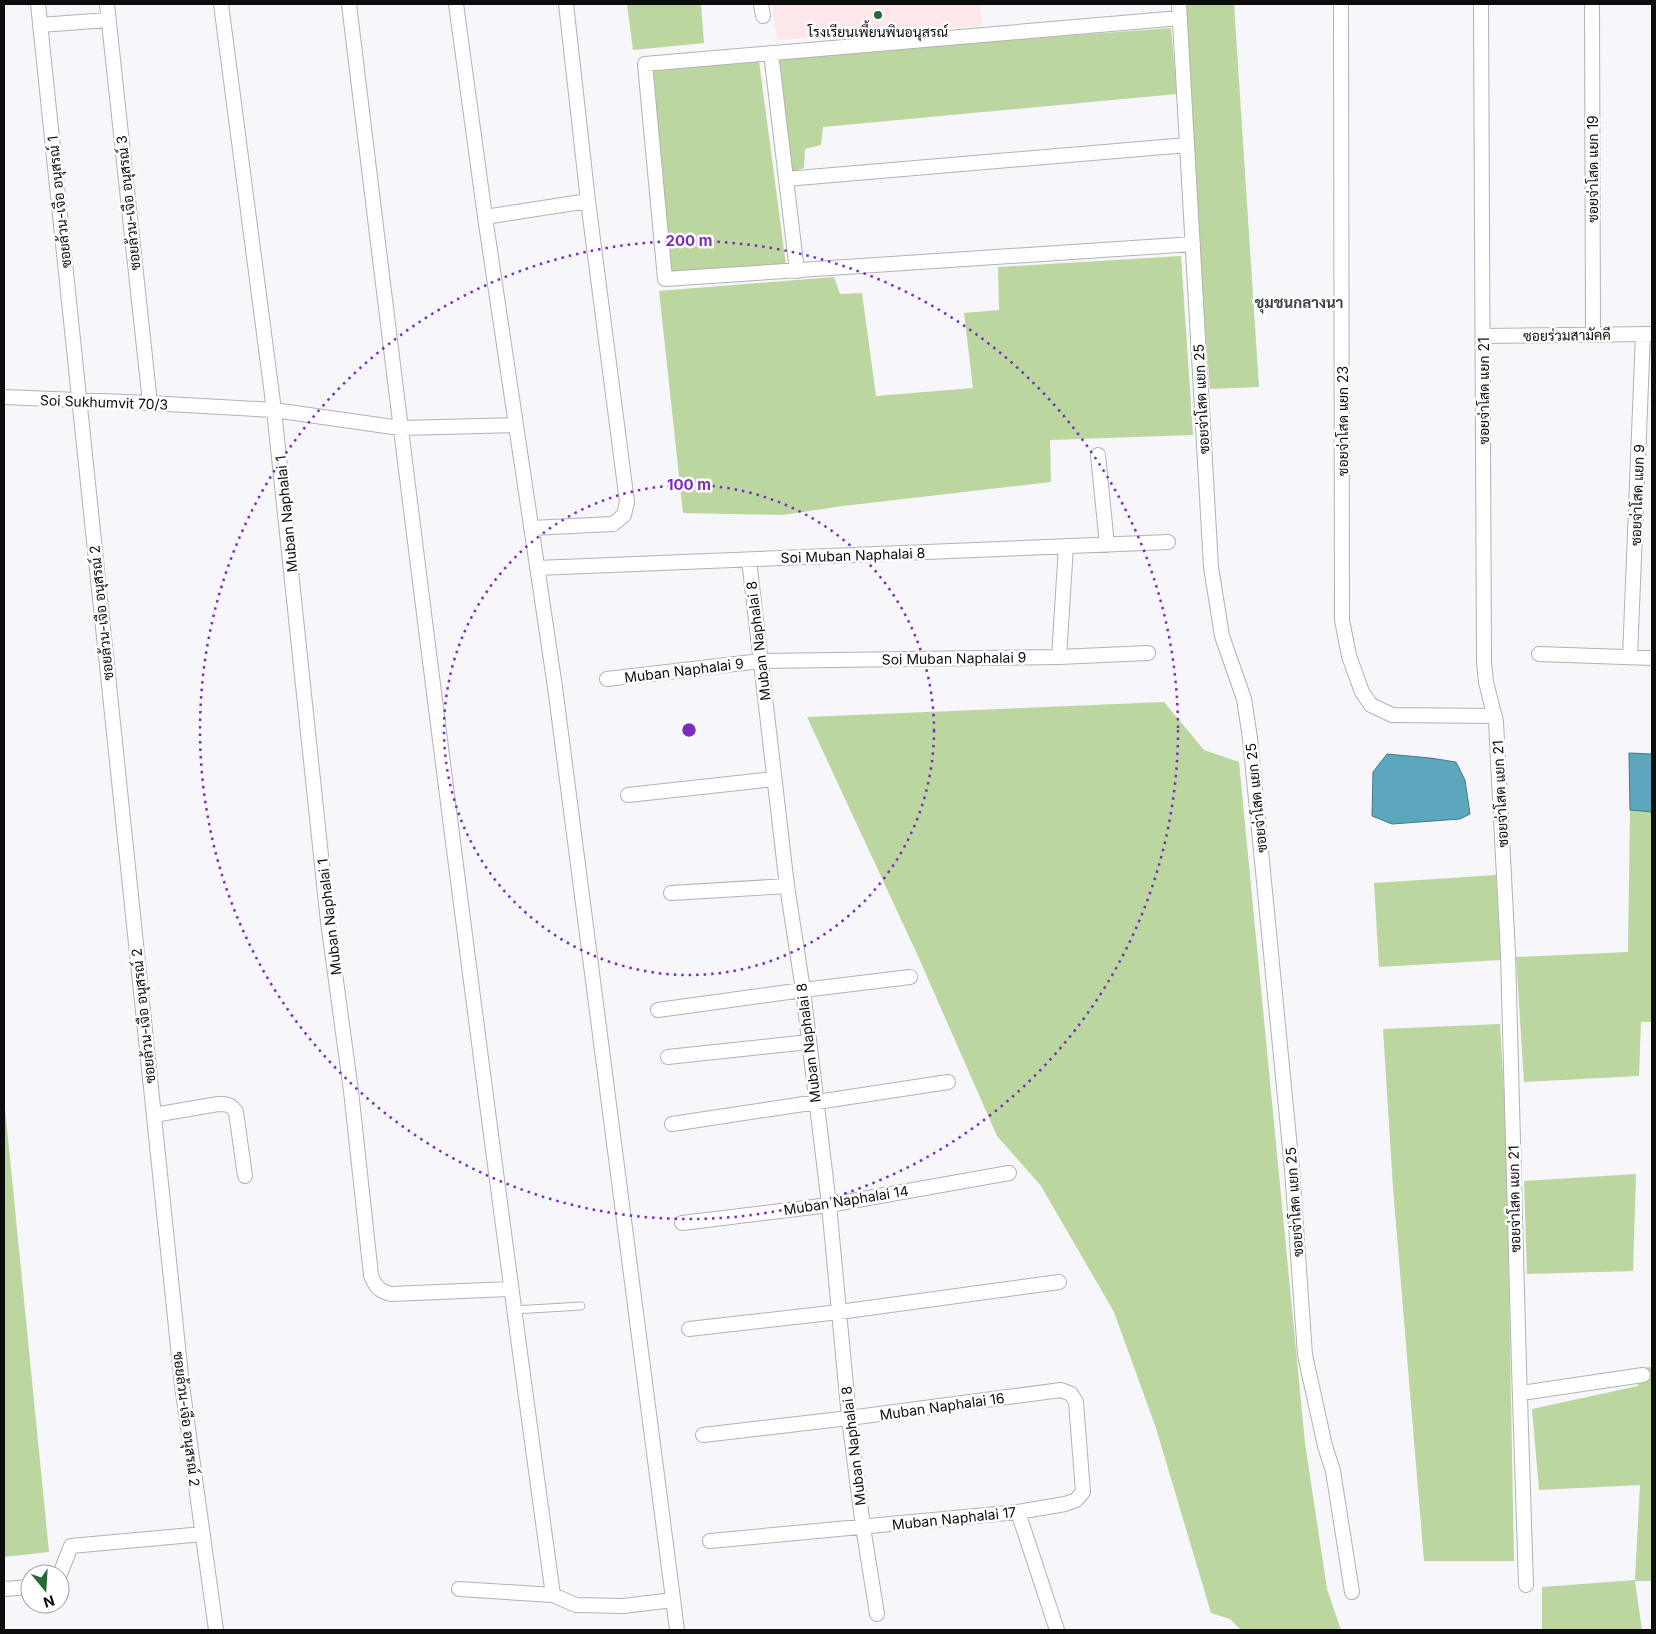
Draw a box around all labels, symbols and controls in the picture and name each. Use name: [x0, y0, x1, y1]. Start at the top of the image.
marker: โรงเรียนเพี้ยนพินอนุสรณ์: [872, 9, 884, 21]
place label: โรงเรียนเพี้ยนพินอนุสรณ์: [807, 20, 948, 42]
street label: ซอยจ่าโสด แยก 19: [1584, 115, 1601, 223]
street label: ซอยล้วน-เจือ อนุสรณ์ 3: [112, 134, 146, 272]
street label: ซอยล้วน-เจือ อนุสรณ์ 1: [44, 135, 76, 269]
text: 200 m: [666, 231, 712, 250]
district label: ชุมชนกลางนา: [1255, 293, 1343, 314]
street label: ซอยร่วมสามัคคี: [1523, 326, 1611, 344]
street label: ซอยจ่าโสด แยก 21: [1475, 337, 1492, 445]
street label: ซอยจ่าโสด แยก 25: [1190, 344, 1212, 454]
street label: ซอยจ่าโสด แยก 23: [1334, 366, 1351, 476]
street label: Soi Sukhumvit 70/3: [40, 391, 168, 413]
street label: ซอยจ่าโสด แยก 9: [1627, 444, 1647, 546]
street label: Muban Naphalai 1: [271, 455, 301, 573]
text: 100 m: [667, 475, 711, 494]
street label: ซอยล้วน-เจือ อนุสรณ์ 2: [85, 544, 119, 681]
street label: Soi Muban Naphalai 8: [780, 544, 926, 566]
street label: Muban Naphalai 8: [742, 580, 774, 702]
street label: Soi Muban Naphalai 9: [881, 648, 1027, 668]
street label: Muban Naphalai 9: [623, 654, 745, 686]
centre of rings: [680, 721, 698, 739]
street label: ซอยจ่าโสด แยก 21: [1489, 740, 1511, 848]
street label: ซอยจ่าโสด แยก 25: [1242, 742, 1270, 854]
street label: Muban Naphalai 1: [313, 858, 345, 976]
street label: ซอยล้วน-เจือ อนุสรณ์ 2: [127, 947, 161, 1084]
street label: Muban Naphalai 8: [792, 982, 824, 1104]
street label: ซอยจ่าโสด แยก 21: [1505, 1145, 1523, 1253]
street label: ซอยจ่าโสด แยก 25: [1282, 1146, 1306, 1258]
street label: Muban Naphalai 14: [782, 1182, 910, 1218]
street label: ซอยล้วน-เจือ อนุสรณ์ 2: [168, 1351, 204, 1488]
street label: Muban Naphalai 8: [837, 1385, 869, 1507]
street label: Muban Naphalai 16: [879, 1389, 1005, 1423]
street label: Muban Naphalai 17: [891, 1503, 1017, 1533]
north arrow: [20, 1564, 70, 1614]
text: N: [41, 1592, 57, 1612]

